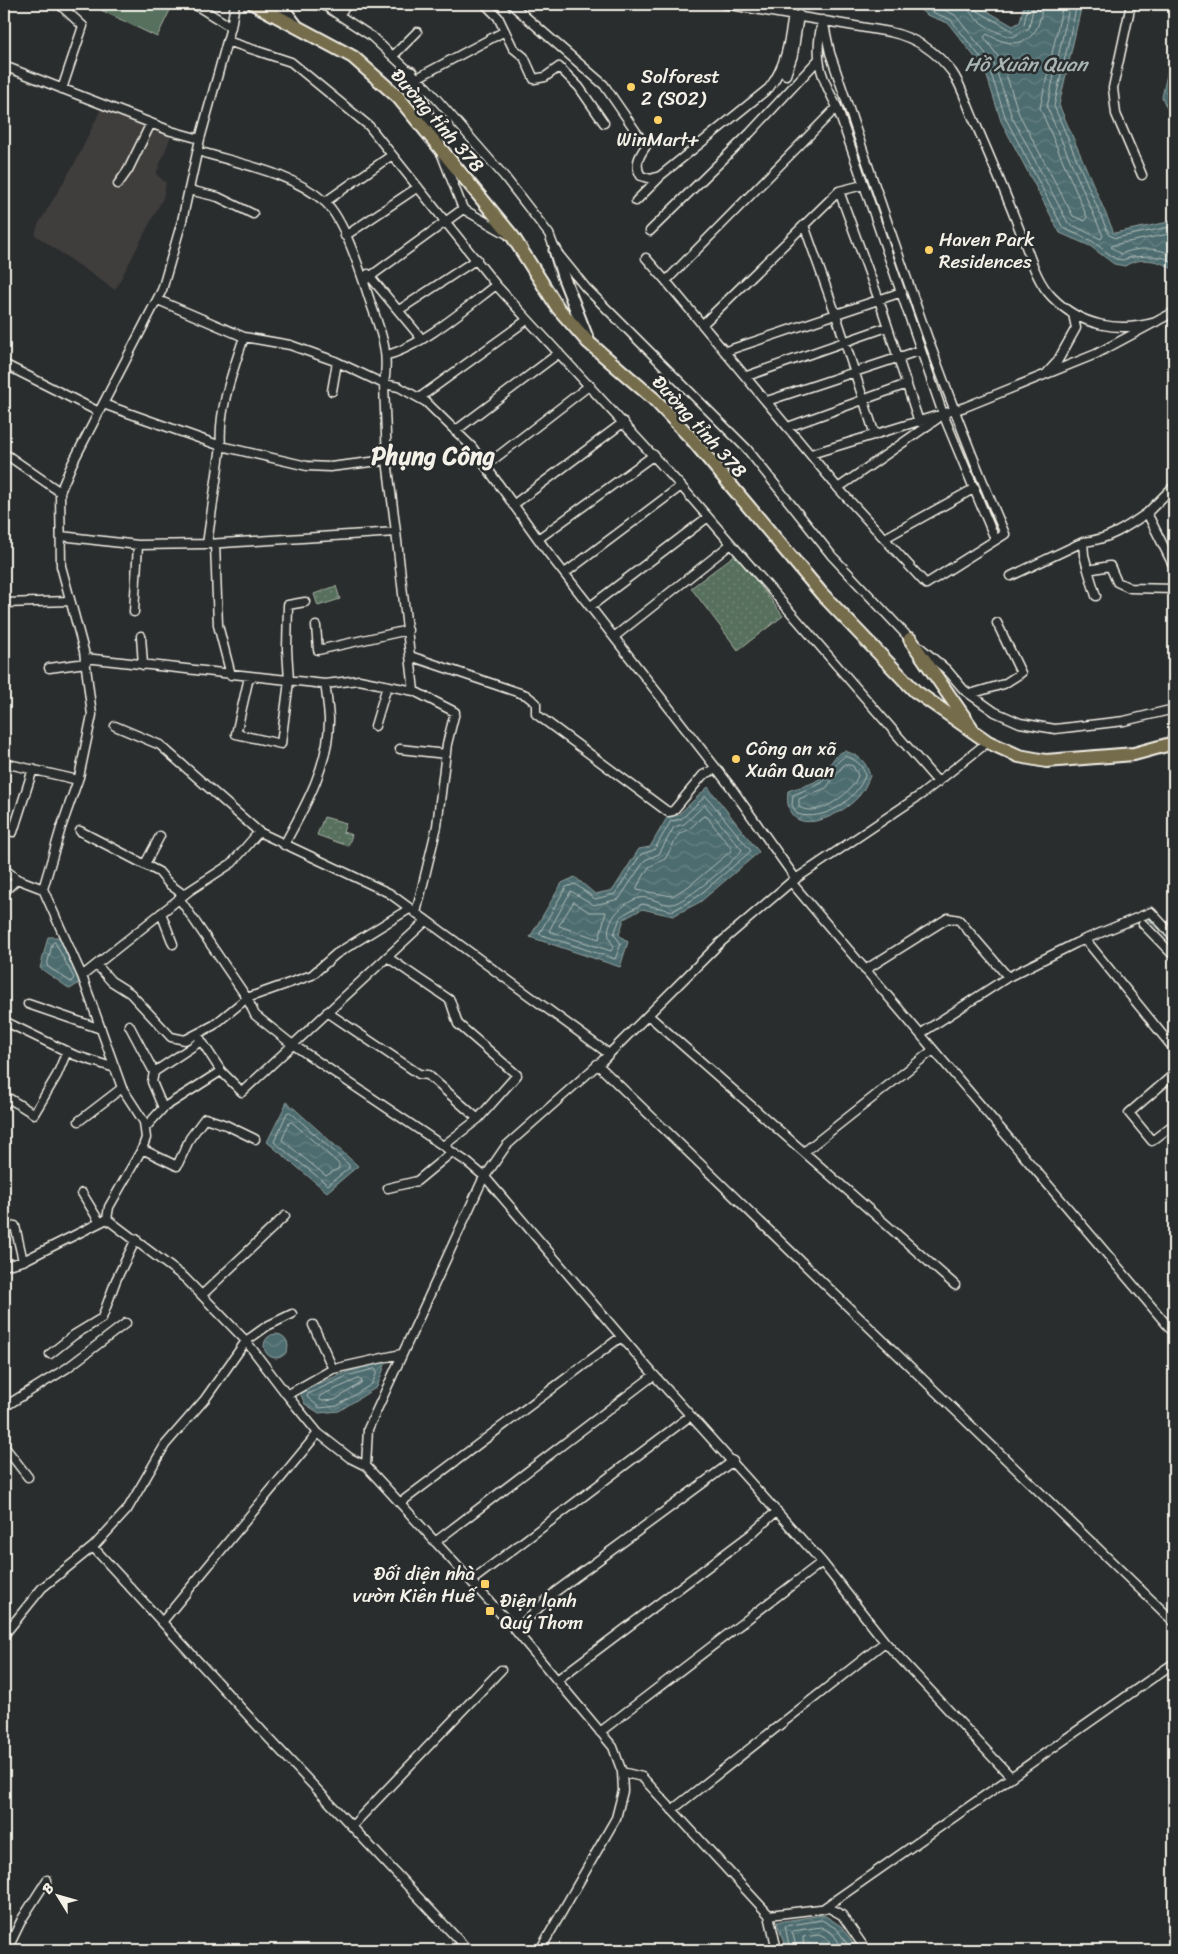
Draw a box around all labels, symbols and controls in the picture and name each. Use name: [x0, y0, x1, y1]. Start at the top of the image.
water label: Hồ Xuân Quan: [965, 47, 1089, 82]
street label: Đường tỉnh 378: [383, 60, 493, 181]
place label: Solforest 2 (SO2): [641, 60, 720, 115]
marker: Solforest 2 (SO2): [625, 81, 637, 93]
marker: WinMart+: [652, 114, 664, 126]
place label: WinMart+: [617, 123, 700, 156]
place label: Haven Park Residences: [939, 223, 1035, 278]
marker: Haven Park Residences: [923, 244, 935, 256]
street label: Đường tỉnh 378: [644, 367, 756, 486]
district label: Phụng Công: [371, 435, 495, 477]
place label: Công an xã Xuân Quan: [745, 732, 837, 787]
marker: Công an xã Xuân Quan: [730, 753, 742, 765]
place label: Đối diện nhà vườn Kiên Huế: [353, 1557, 478, 1612]
marker: Đối diện nhà vườn Kiên Huế: [479, 1578, 491, 1590]
place label: Điện lạnh Quý Thơm: [500, 1584, 584, 1639]
marker: Điện lạnh Quý Thơm: [484, 1605, 496, 1617]
north arrow: [32, 1872, 82, 1922]
text: B: [35, 1877, 61, 1900]

